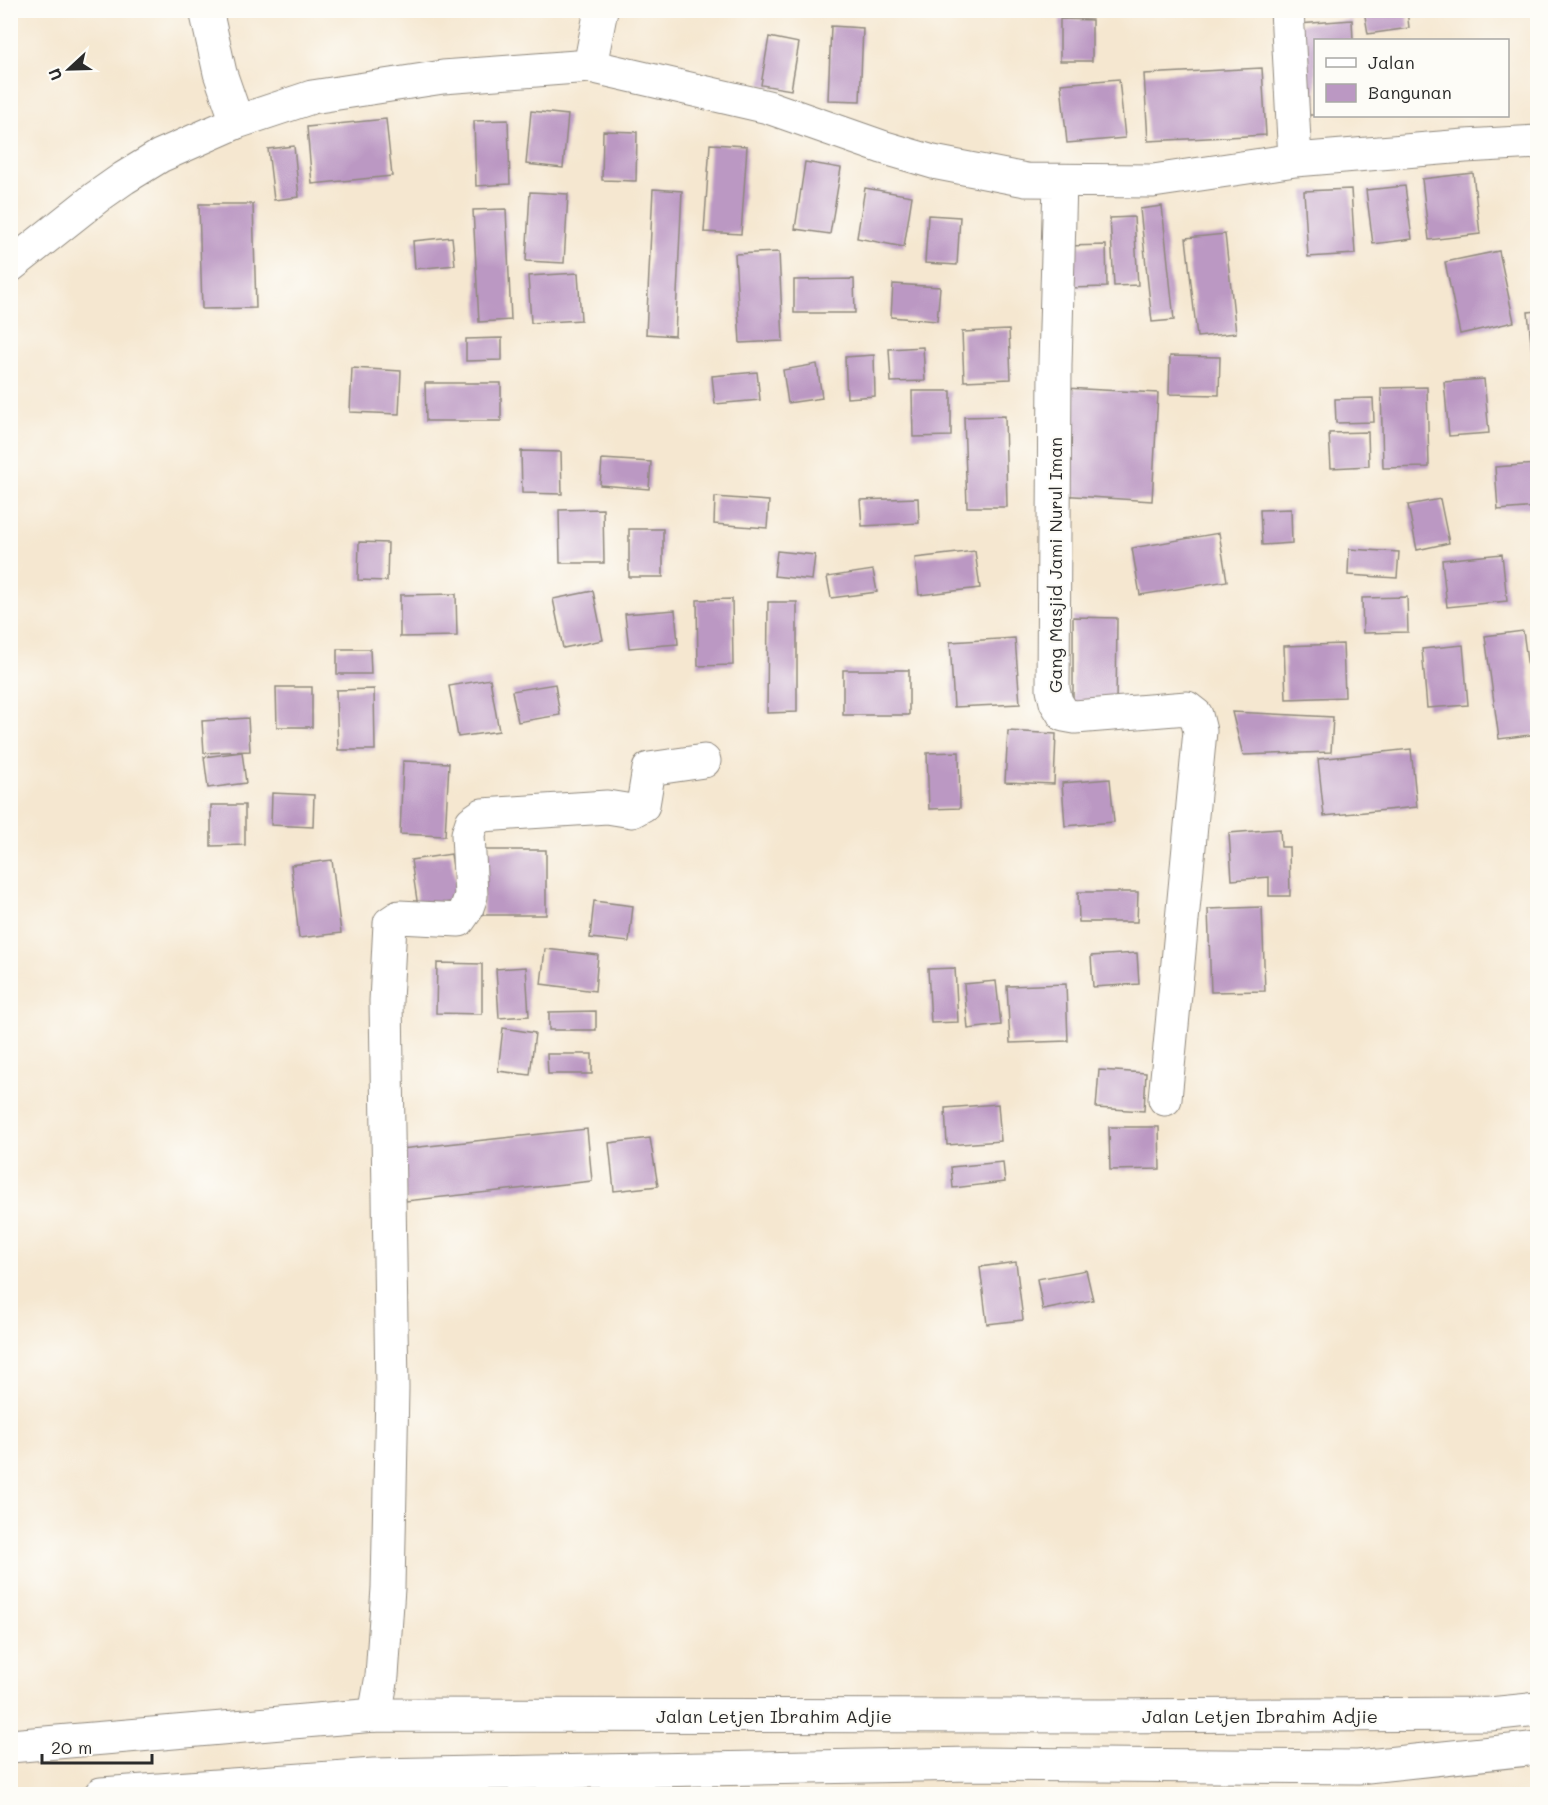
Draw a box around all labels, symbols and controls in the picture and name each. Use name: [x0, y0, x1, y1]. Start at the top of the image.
north arrow: [39, 39, 99, 99]
legend: [1314, 39, 1509, 117]
text: Jalan: [1368, 50, 1415, 74]
text: U: [43, 66, 66, 84]
text: Bangunan: [1368, 80, 1452, 104]
street label: Gang Masjid Jami Nurul Iman: [1043, 437, 1067, 693]
street label: Jalan Letjen Ibrahim Adjie: [656, 1704, 892, 1728]
street label: Jalan Letjen Ibrahim Adjie: [1142, 1704, 1378, 1728]
scale bar: [42, 1727, 152, 1765]
text: 20 m: [51, 1735, 92, 1759]

